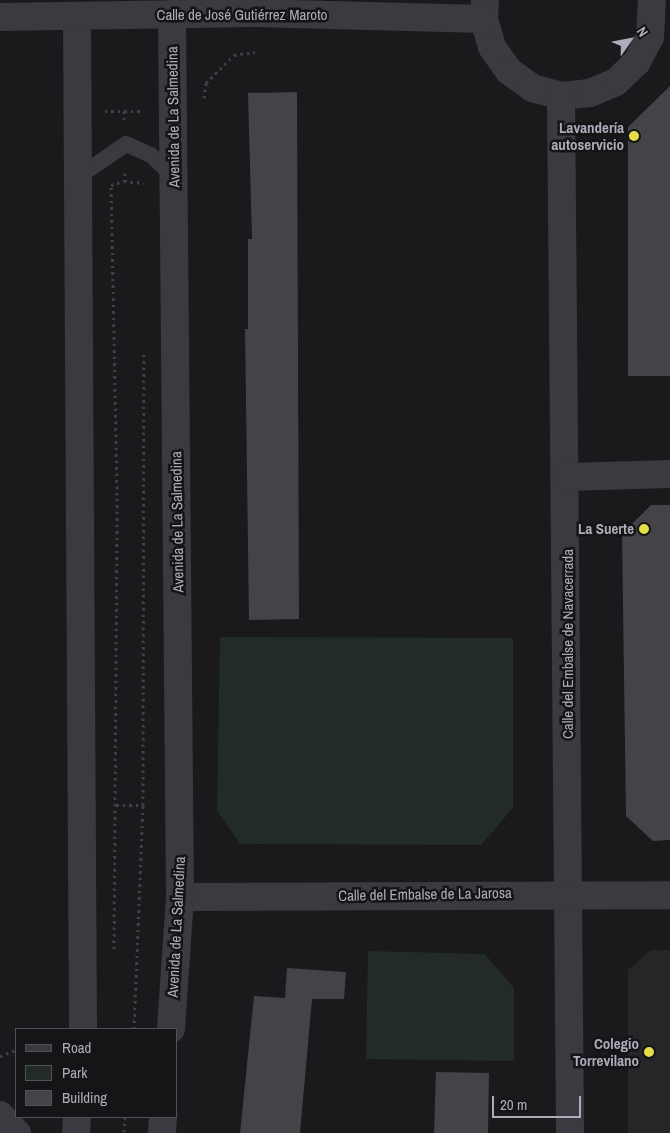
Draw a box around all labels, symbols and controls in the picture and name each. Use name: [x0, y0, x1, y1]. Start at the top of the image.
street label: Calle de José Gutiérrez Maroto: [157, 6, 327, 24]
north arrow: [605, 15, 655, 65]
text: N: [633, 23, 652, 40]
street label: Avenida de La Salmedina: [163, 46, 183, 188]
place label: Lavandería autoservicio: [552, 118, 624, 153]
marker: Lavandería autoservicio: [628, 130, 640, 142]
street label: Avenida de La Salmedina: [167, 451, 187, 593]
place label: La Suerte: [578, 520, 634, 538]
marker: La Suerte: [638, 523, 650, 535]
street label: Calle del Embalse de Navacerrada: [559, 549, 577, 739]
street label: Avenida de La Salmedina: [163, 856, 189, 998]
street label: Calle del Embalse de La Jarosa: [338, 883, 512, 905]
legend: [15, 1028, 178, 1118]
place label: Colegio Torrevilano: [573, 1034, 639, 1069]
text: Road: [62, 1037, 91, 1058]
marker: Colegio Torrevilano: [643, 1046, 655, 1058]
text: Park: [62, 1062, 87, 1083]
scale bar: [495, 1086, 584, 1118]
text: Building: [62, 1087, 107, 1108]
text: 20 m: [500, 1094, 527, 1115]

